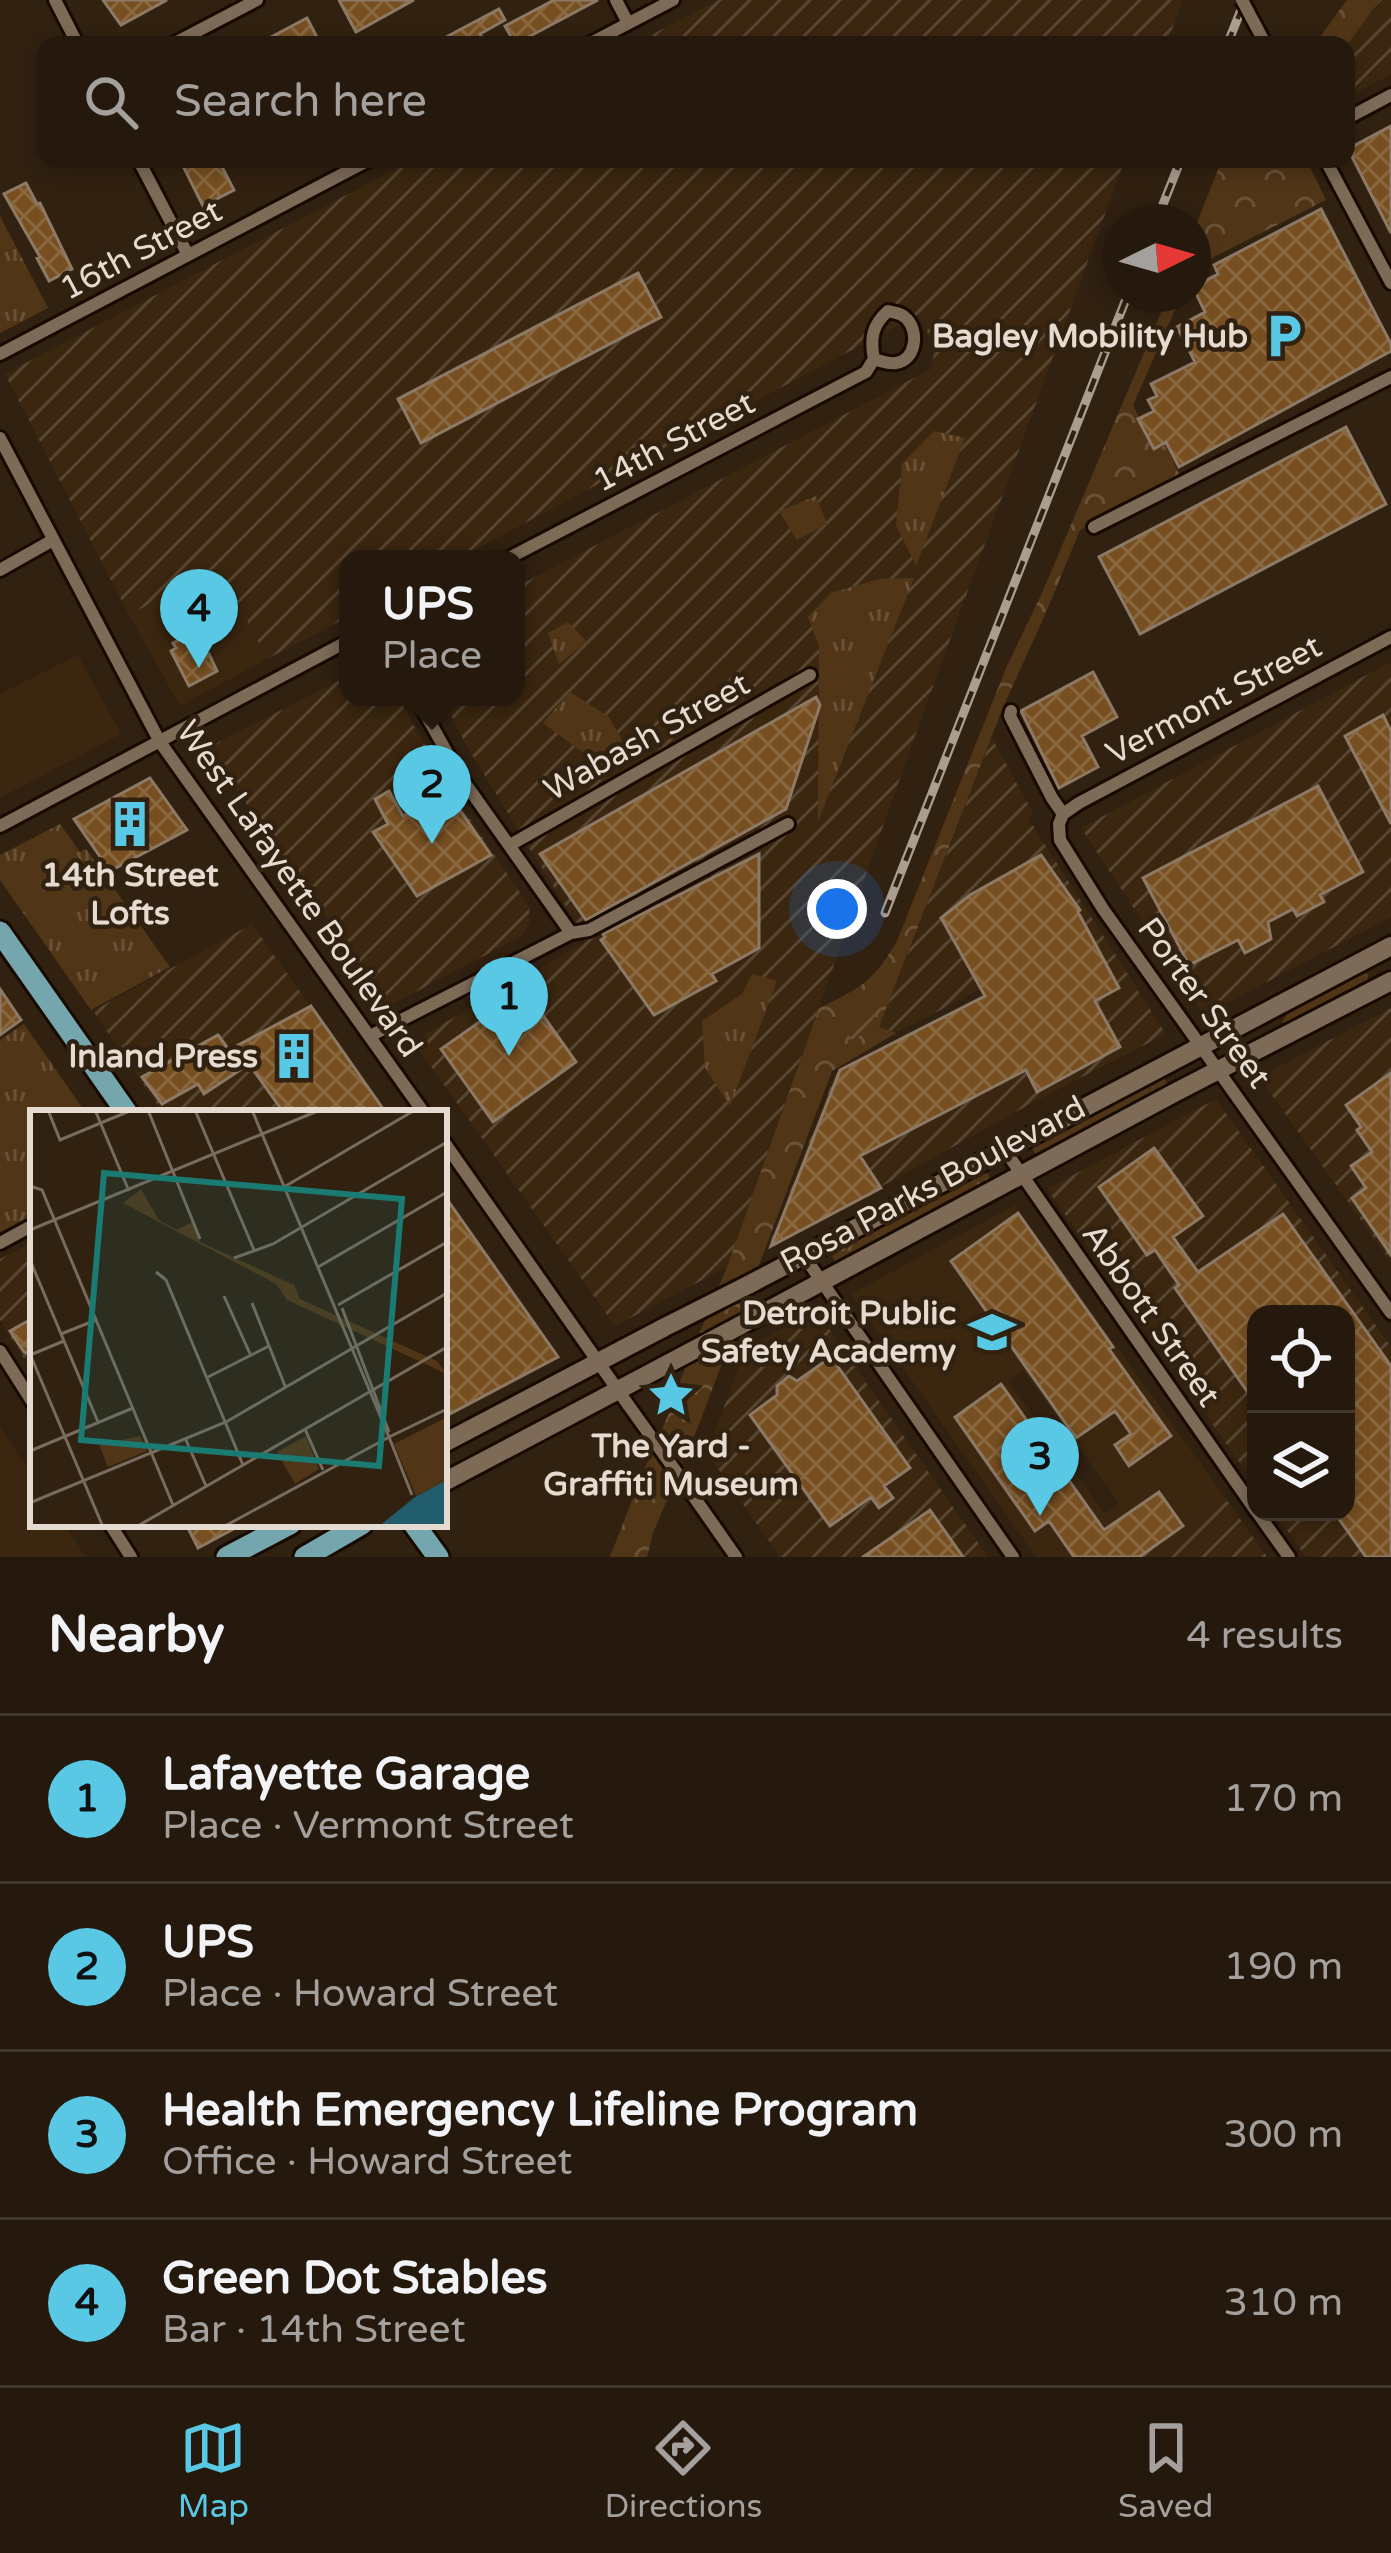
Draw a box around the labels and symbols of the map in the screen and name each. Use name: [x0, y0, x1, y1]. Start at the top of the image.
street label: 16th Street: [54, 191, 228, 309]
north arrow: [1103, 204, 1211, 312]
parking icon: Bagley Mobility Hub: [1259, 311, 1309, 361]
place label: Bagley Mobility Hub: [932, 317, 1248, 356]
street label: 14th Street: [587, 383, 761, 501]
pin: 4: [160, 569, 238, 668]
street label: Vermont Street: [1100, 627, 1328, 773]
street label: Wabash Street: [537, 664, 757, 810]
street label: West Lafayette Boulevard: [168, 713, 430, 1065]
pin: 2: [393, 745, 471, 844]
building icon: 14th Street Lofts: [105, 799, 155, 849]
place label: 14th Street Lofts: [41, 856, 219, 933]
your location: [807, 879, 867, 939]
street label: Porter Street: [1129, 910, 1279, 1096]
pin: 1: [470, 957, 548, 1056]
building icon: Inland Press: [269, 1031, 319, 1081]
place label: Inland Press: [68, 1037, 258, 1076]
street label: Rosa Parks Boulevard: [774, 1088, 1092, 1282]
inset map: [30, 1110, 447, 1527]
street label: Abbott Street: [1074, 1216, 1228, 1414]
place label: Detroit Public Safety Academy: [701, 1294, 956, 1371]
school or university icon: Detroit Public Safety Academy: [967, 1307, 1017, 1357]
place icon: The Yard - Graffiti Museum: [646, 1370, 696, 1420]
pin: 3: [1001, 1417, 1079, 1516]
place label: The Yard - Graffiti Museum: [543, 1427, 799, 1504]

